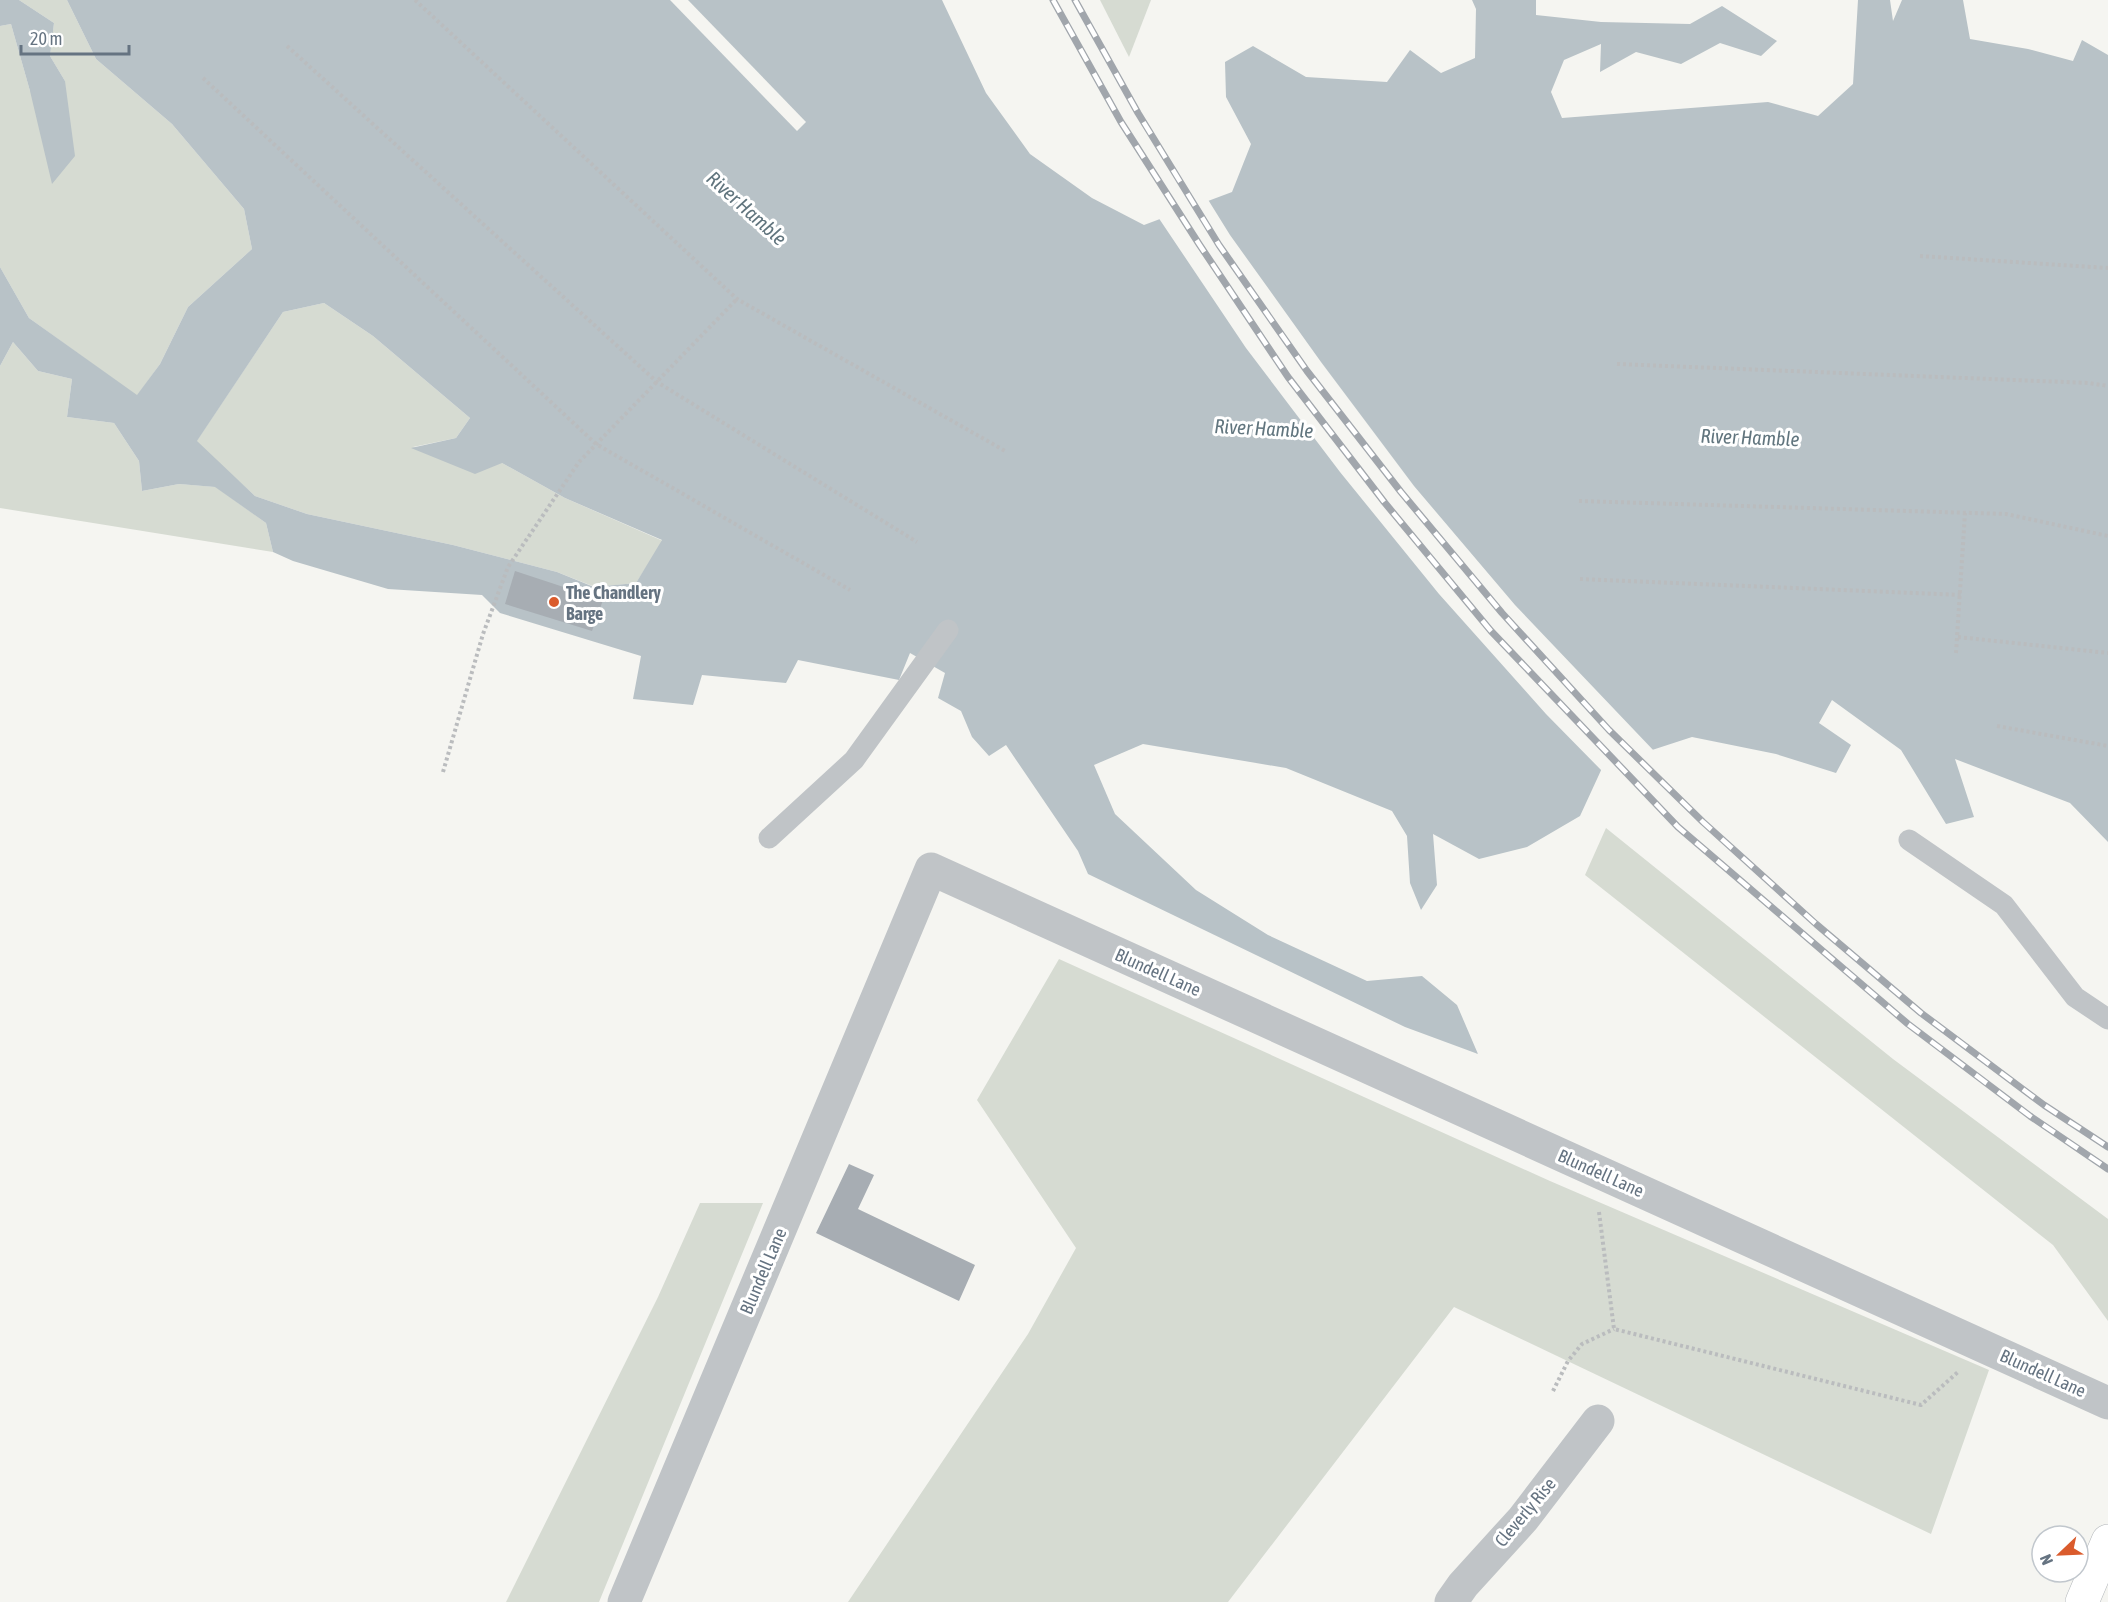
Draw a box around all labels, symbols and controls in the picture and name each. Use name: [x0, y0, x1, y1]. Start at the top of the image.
scale bar: [21, 18, 129, 56]
text: 20 m: [30, 28, 62, 49]
water label: River Hamble: [702, 166, 792, 250]
water label: River Hamble: [1214, 414, 1314, 442]
water label: River Hamble: [1700, 424, 1800, 450]
place label: The Chandlery Barge: [566, 582, 661, 624]
marker: The Chandlery Barge: [547, 595, 561, 609]
street label: Blundell Lane: [1112, 944, 1204, 1000]
street label: Blundell Lane: [1555, 1145, 1647, 1201]
street label: Blundell Lane: [735, 1225, 791, 1317]
street label: Blundell Lane: [1997, 1345, 2089, 1401]
street label: Cleverly Rise: [1490, 1473, 1560, 1551]
north arrow: [2030, 1524, 2090, 1584]
text: N: [2036, 1552, 2056, 1568]

